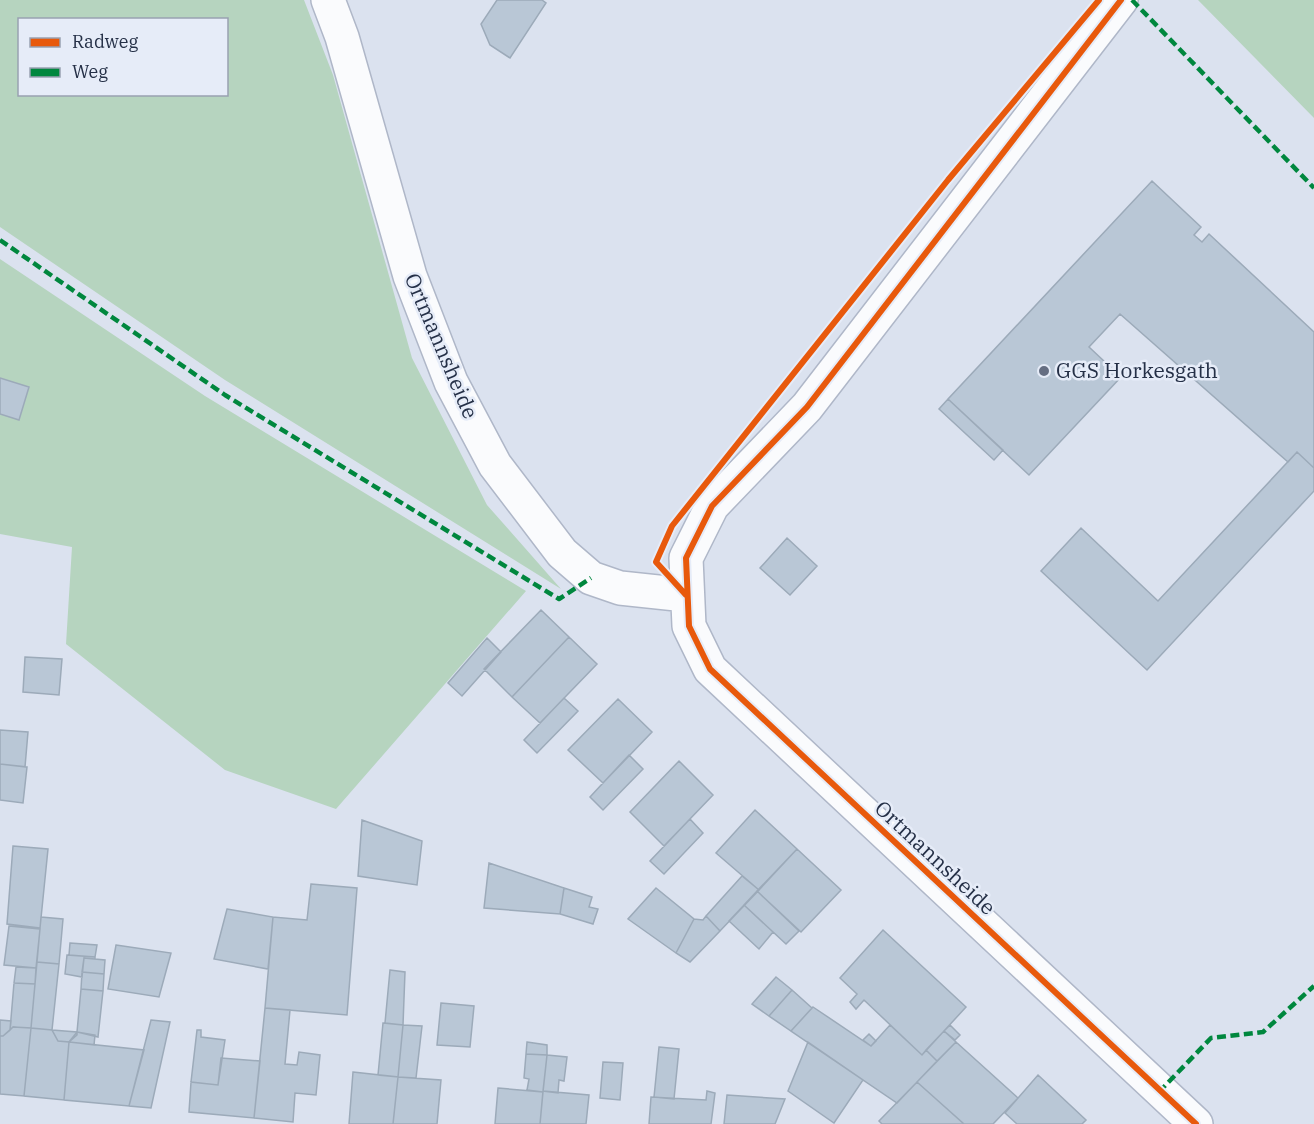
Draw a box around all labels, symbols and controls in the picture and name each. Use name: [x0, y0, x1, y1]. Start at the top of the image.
legend: [18, 18, 228, 96]
text: Radweg: [72, 30, 138, 53]
text: Weg: [72, 60, 108, 83]
street label: Ortmannsheide: [399, 269, 485, 423]
place label: GGS Horkesgath: [1056, 356, 1218, 384]
marker: GGS Horkesgath: [1037, 364, 1051, 378]
street label: Ortmannsheide: [869, 794, 1002, 921]

